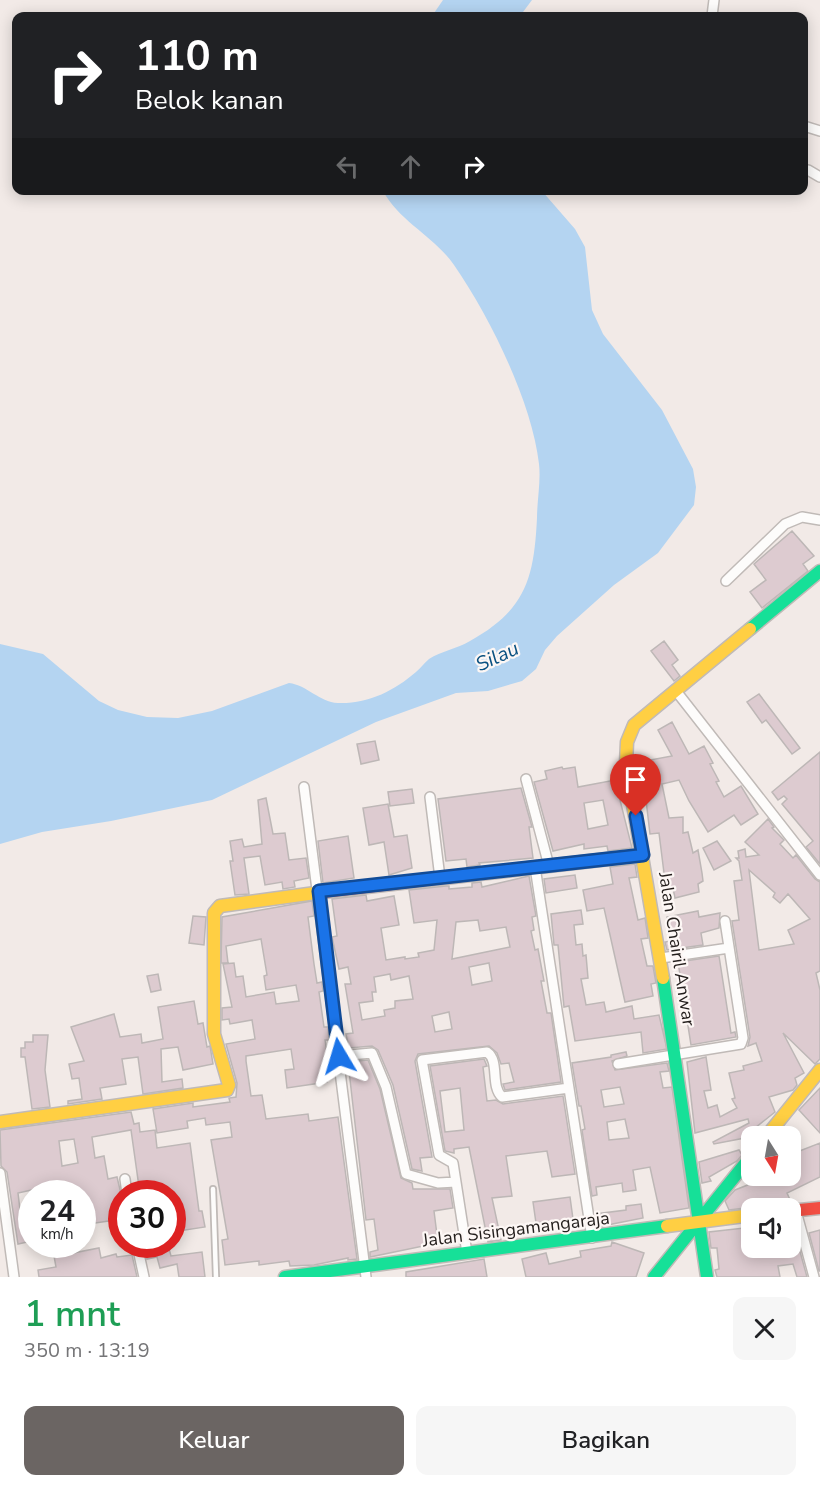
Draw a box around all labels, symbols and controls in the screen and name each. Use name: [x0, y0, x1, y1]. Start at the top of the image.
text: 110 m: [135, 28, 259, 85]
icon: right: [36, 36, 114, 114]
text: Belok kanan: [135, 82, 284, 119]
icon: left: [331, 150, 364, 183]
icon: ahead: [394, 150, 427, 183]
icon: right: [457, 150, 490, 183]
water label: Silau: [471, 635, 523, 678]
pin: [610, 754, 661, 816]
icon: arrive: [619, 763, 652, 796]
street label: Jalan Chairil Anwar: [653, 869, 701, 1028]
position arrow: [307, 1024, 371, 1088]
north arrow: [741, 1126, 801, 1186]
map controls: [741, 1126, 801, 1258]
speed limit sign: 30: [108, 1180, 186, 1258]
text: 24: [39, 1191, 75, 1232]
button: sound: [741, 1198, 801, 1258]
street label: Jalan Sisingamangaraja: [420, 1206, 611, 1253]
text: km/h: [40, 1224, 74, 1244]
text: 1 mnt: [24, 1290, 120, 1339]
button: close: [733, 1297, 796, 1360]
text: 350 m · 13:19: [24, 1337, 150, 1364]
button: Keluar: [24, 1406, 404, 1475]
button: Bagikan: [416, 1406, 796, 1475]

